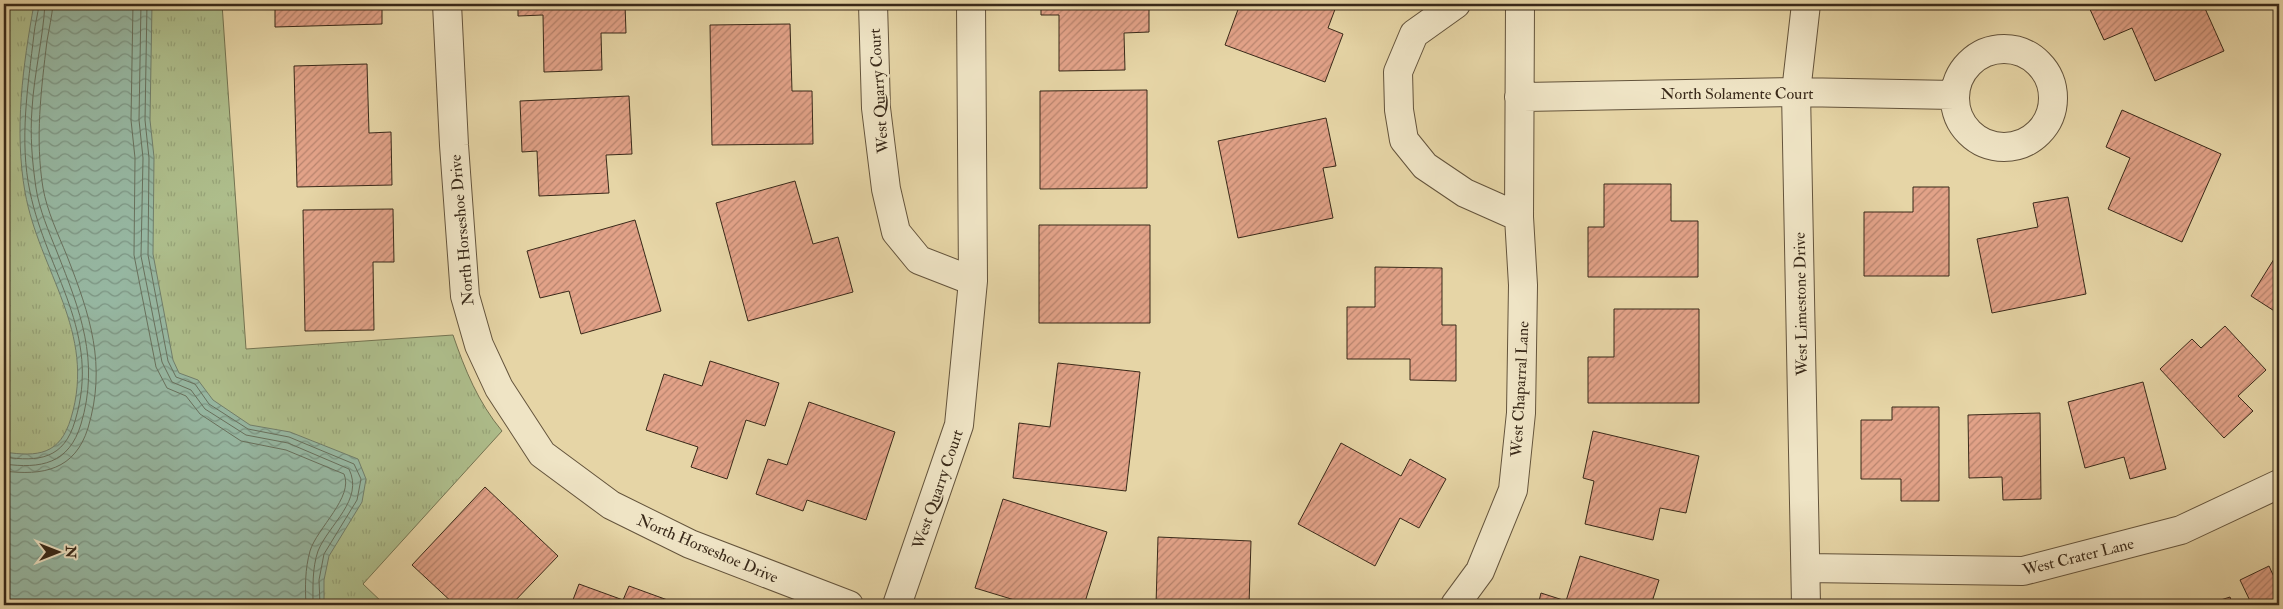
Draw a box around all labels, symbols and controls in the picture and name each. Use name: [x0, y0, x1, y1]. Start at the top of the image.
street label: West Quarry Court: [865, 28, 893, 155]
street label: North Solamente Court: [1660, 84, 1814, 104]
street label: North Horseshoe Drive: [445, 153, 479, 306]
street label: West Limestone Drive: [1790, 232, 1812, 377]
street label: West Chaparral Lane: [1506, 320, 1535, 459]
street label: West Quarry Court: [908, 427, 968, 553]
street label: North Horseshoe Drive: [634, 510, 782, 588]
north arrow: [32, 526, 82, 576]
street label: West Crater Lane: [2020, 533, 2136, 581]
text: N: [62, 545, 79, 559]

